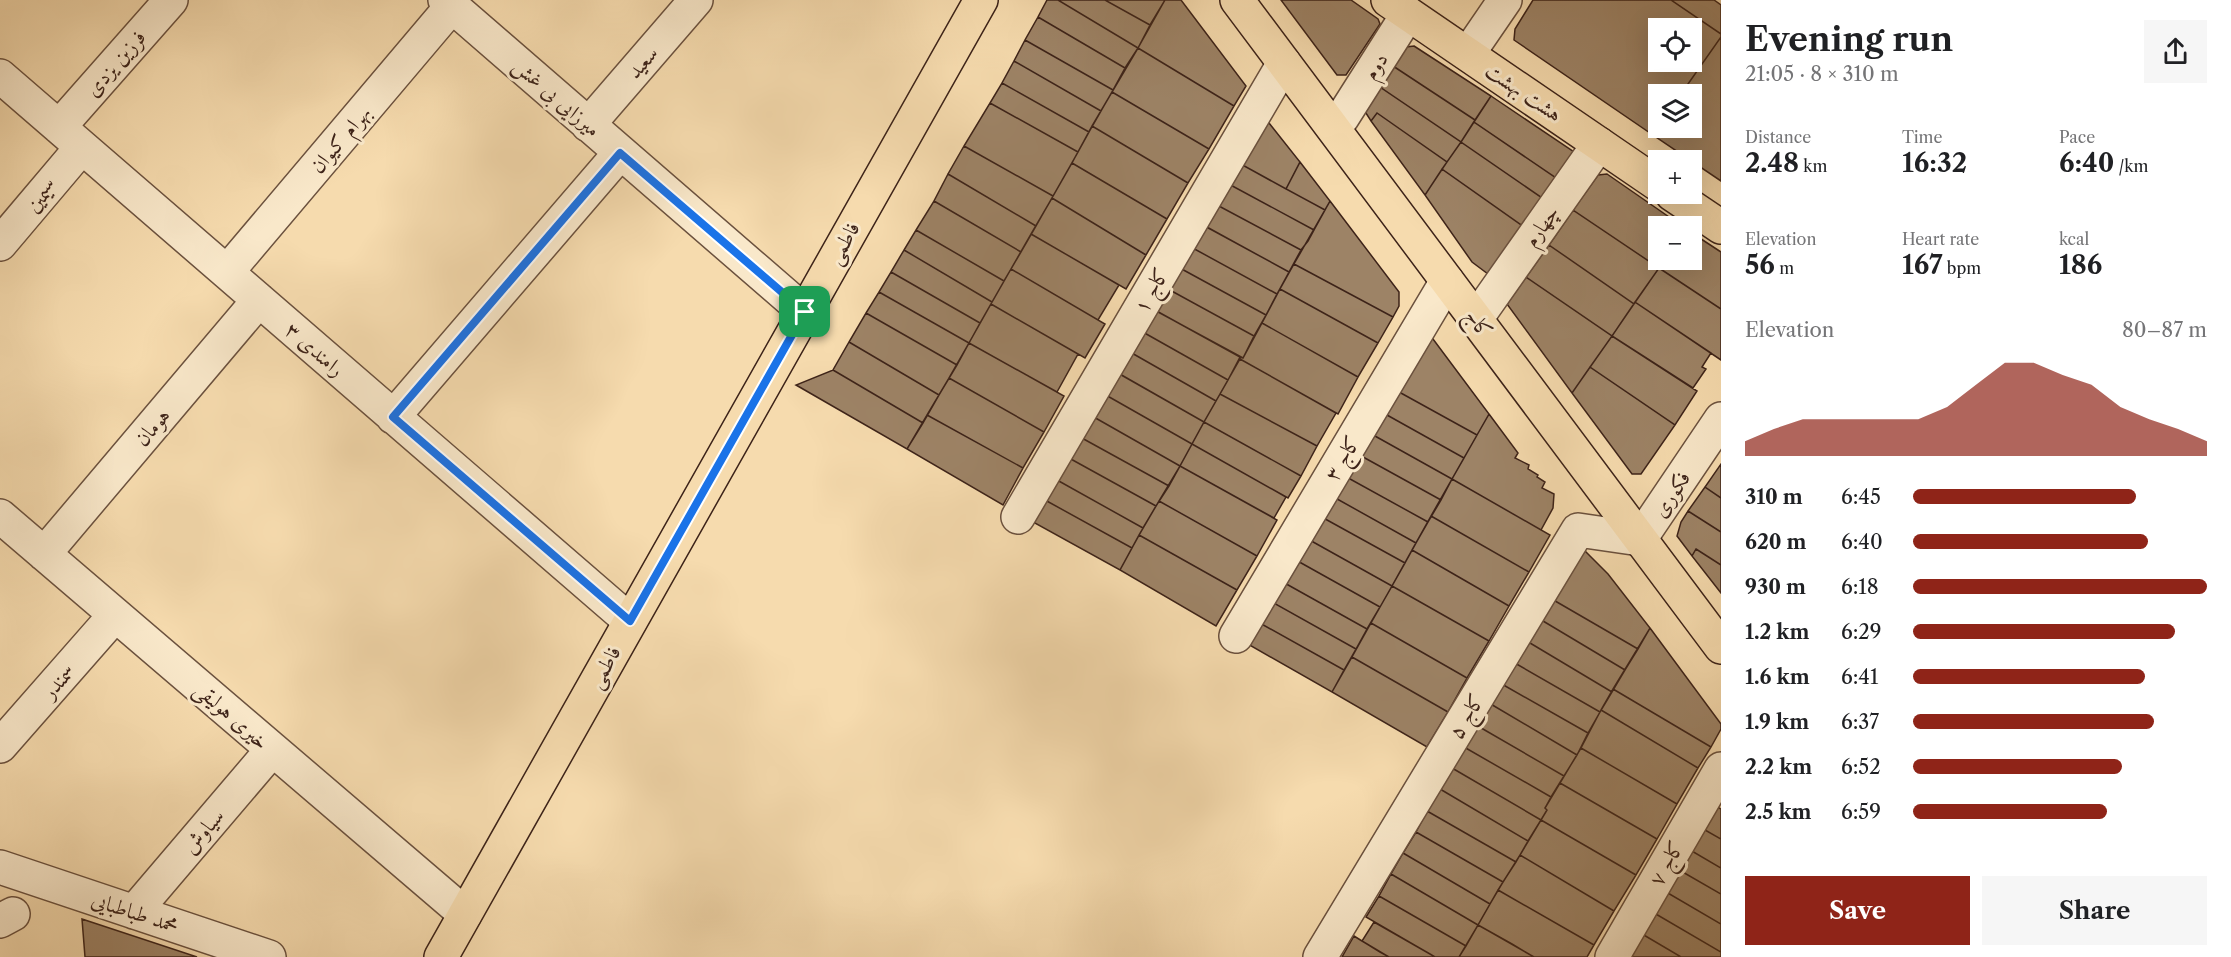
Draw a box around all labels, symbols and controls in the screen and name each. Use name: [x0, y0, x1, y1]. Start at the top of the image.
map controls: [1648, 18, 1702, 270]
button: locate: [1648, 18, 1702, 72]
text: Evening run: [1745, 19, 1953, 60]
button: share: [2144, 20, 2207, 83]
street label: فرزین یزدی: [80, 25, 151, 102]
street label: سعید: [621, 41, 663, 83]
street label: دوم: [1357, 48, 1398, 87]
street label: میرزایی بی غش: [506, 52, 606, 144]
street label: هشت بهشت: [1480, 57, 1567, 128]
text: 21:05 · 8 × 310 m: [1745, 62, 1899, 86]
button: layers: [1648, 84, 1702, 138]
street label: بهرام کیوان: [304, 100, 380, 182]
text: Distance: [1745, 127, 1811, 147]
text: Time: [1902, 127, 1942, 147]
text: Pace: [2059, 127, 2095, 147]
text: 2.48: [1745, 147, 1799, 179]
text: 16:32: [1902, 147, 1967, 179]
text: 6:40: [2059, 147, 2114, 179]
button: +: [1648, 150, 1702, 204]
text: km: [1799, 156, 1827, 176]
text: /km: [2114, 156, 2148, 176]
street label: سیمین: [20, 173, 62, 217]
street label: چهارم: [1518, 201, 1569, 255]
button: −: [1648, 216, 1702, 270]
street label: فاطمی: [821, 217, 867, 270]
text: Elevation: [1745, 229, 1816, 249]
text: Heart rate: [1902, 229, 1979, 249]
text: kcal: [2059, 229, 2089, 249]
text: 56: [1745, 249, 1775, 281]
text: 167: [1902, 249, 1942, 281]
text: 186: [2059, 249, 2102, 281]
text: m: [1775, 258, 1794, 278]
text: bpm: [1942, 258, 1981, 278]
street label: کاج ۱: [1128, 263, 1180, 321]
pin: [779, 286, 830, 337]
icon: arrive: [788, 295, 821, 328]
street label: کاج: [1454, 303, 1498, 347]
street label: رامندی ۳: [280, 317, 350, 381]
text: Elevation: [1745, 318, 1834, 342]
text: 80–87 m: [2122, 318, 2207, 342]
street label: هومان: [129, 403, 176, 452]
street label: کاج ۳: [1319, 431, 1371, 489]
street label: فکوری: [1647, 466, 1696, 522]
text: 310 m: [1745, 485, 1803, 509]
text: 6:45: [1841, 485, 1881, 509]
text: 620 m: [1745, 530, 1806, 554]
text: 6:40: [1841, 530, 1883, 554]
text: 930 m: [1745, 575, 1806, 599]
text: 6:18: [1841, 575, 1879, 599]
text: 1.2 km: [1745, 620, 1809, 644]
text: 6:29: [1841, 620, 1882, 644]
street label: فاطمی: [582, 641, 628, 694]
street label: سمندر: [35, 658, 80, 705]
text: 1.6 km: [1745, 665, 1810, 689]
text: 6:41: [1841, 665, 1878, 689]
street label: خیری هولیقی: [188, 676, 274, 756]
street label: کاج ۵: [1443, 689, 1495, 747]
text: 1.9 km: [1745, 710, 1809, 734]
text: 6:37: [1841, 710, 1879, 734]
text: 2.2 km: [1745, 755, 1812, 779]
text: 6:52: [1841, 755, 1881, 779]
text: 2.5 km: [1745, 800, 1812, 824]
text: 6:59: [1841, 800, 1881, 824]
street label: سیاوش: [177, 803, 229, 859]
street label: کاج ۷: [1643, 836, 1695, 894]
button: Save: [1745, 876, 1970, 945]
button: Share: [1982, 876, 2207, 945]
street label: محمد طباطبایی: [88, 886, 182, 940]

